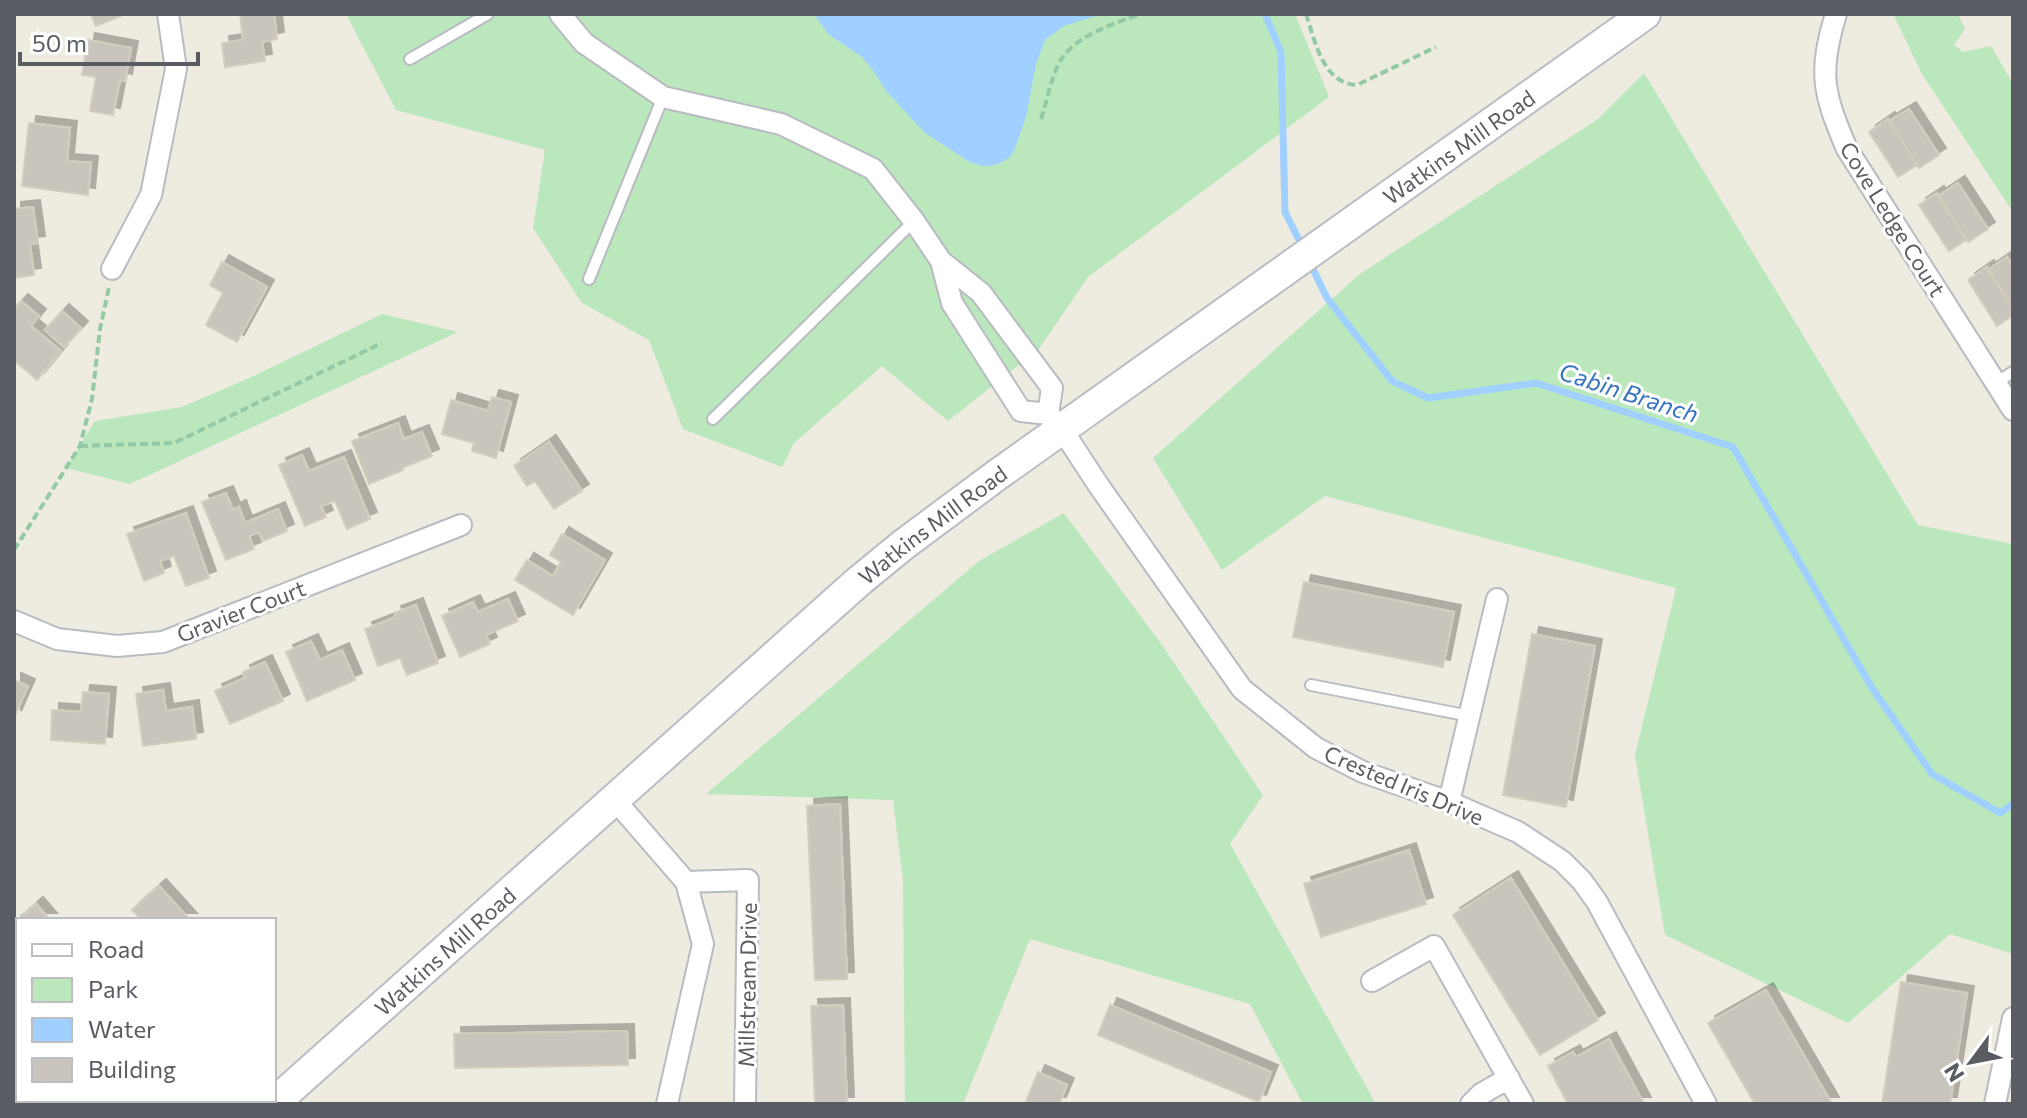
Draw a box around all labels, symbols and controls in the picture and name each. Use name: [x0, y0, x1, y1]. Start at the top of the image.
scale bar: [20, 16, 198, 66]
text: 50 m: [32, 28, 87, 57]
street label: Watkins Mill Road: [1378, 83, 1540, 210]
street label: Cove Ledge Court: [1835, 137, 1951, 301]
water label: Cabin Branch: [1556, 356, 1702, 428]
street label: Watkins Mill Road: [852, 459, 1012, 590]
street label: Gravier Court: [173, 574, 309, 648]
street label: Crested Iris Drive: [1320, 739, 1488, 831]
street label: Watkins Mill Road: [369, 881, 521, 1021]
street label: Millstream Drive: [732, 902, 762, 1068]
legend: [16, 918, 276, 1102]
text: Road: [88, 934, 144, 963]
text: Park: [88, 974, 138, 1003]
text: Water: [88, 1014, 156, 1043]
north arrow: [1931, 1022, 2011, 1102]
text: Building: [88, 1054, 176, 1083]
text: N: [1938, 1059, 1969, 1087]

